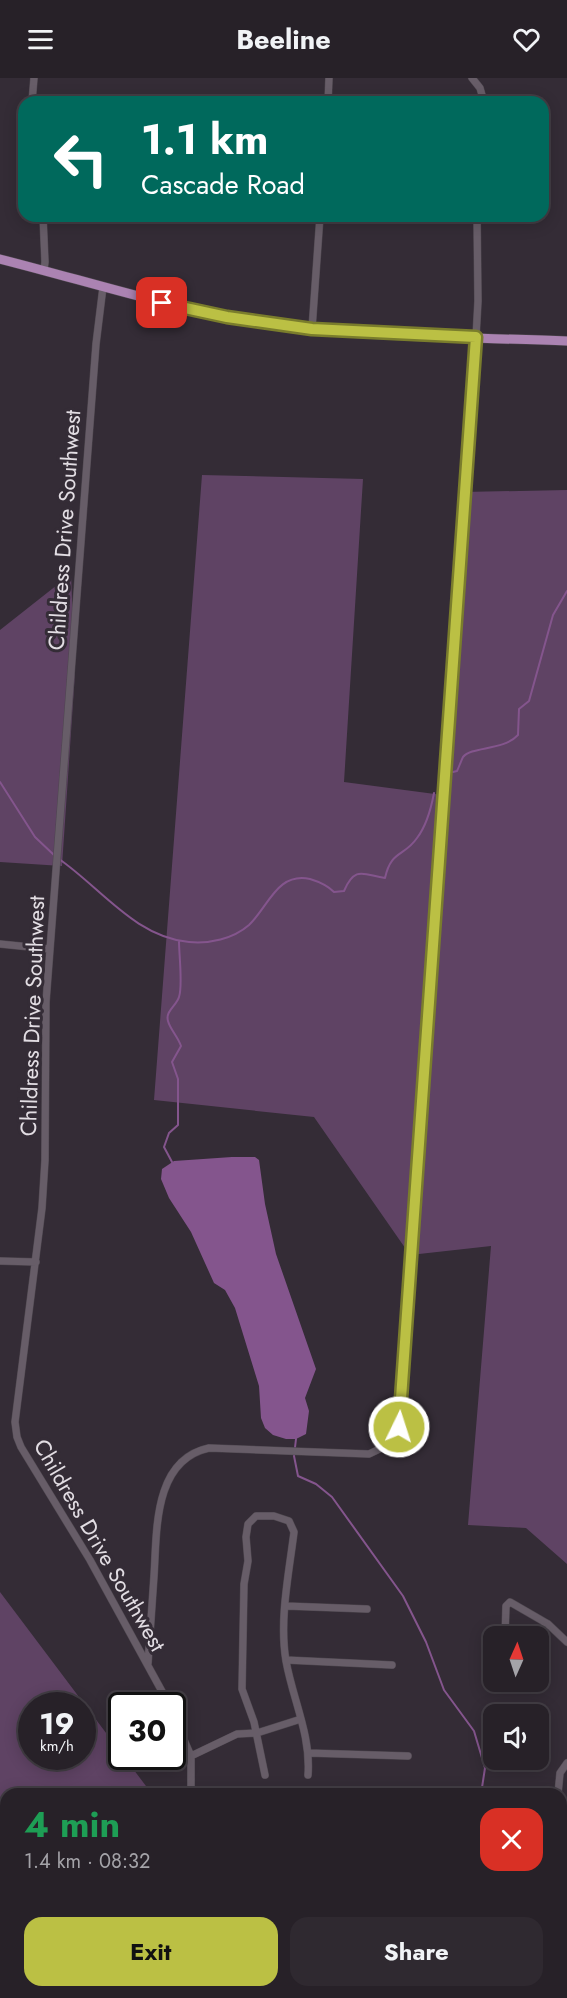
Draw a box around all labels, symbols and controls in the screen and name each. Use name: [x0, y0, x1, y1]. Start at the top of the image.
text: Beeline: [236, 20, 331, 59]
icon: menu: [24, 23, 57, 56]
icon: heart: [510, 23, 543, 56]
text: 1.1 km: [141, 109, 269, 170]
icon: left: [42, 120, 120, 198]
text: Cascade Road: [141, 165, 305, 204]
pin: [136, 277, 187, 328]
icon: arrive: [145, 286, 178, 319]
street label: Childress Drive Southwest: [40, 408, 88, 651]
street label: Childress Drive Southwest: [12, 894, 52, 1137]
position arrow: [367, 1395, 431, 1459]
street label: Childress Drive Southwest: [26, 1433, 174, 1658]
north arrow: [483, 1626, 549, 1692]
map controls: [483, 1626, 549, 1770]
speed limit sign: 30: [108, 1692, 186, 1770]
text: 19: [39, 1702, 75, 1745]
button: sound: [483, 1704, 549, 1770]
text: km/h: [40, 1735, 74, 1757]
text: 4 min: [24, 1798, 120, 1850]
button: close: [480, 1808, 543, 1871]
text: 1.4 km · 08:32: [24, 1847, 150, 1876]
button: Exit: [24, 1917, 278, 1986]
button: Share: [290, 1917, 543, 1986]

